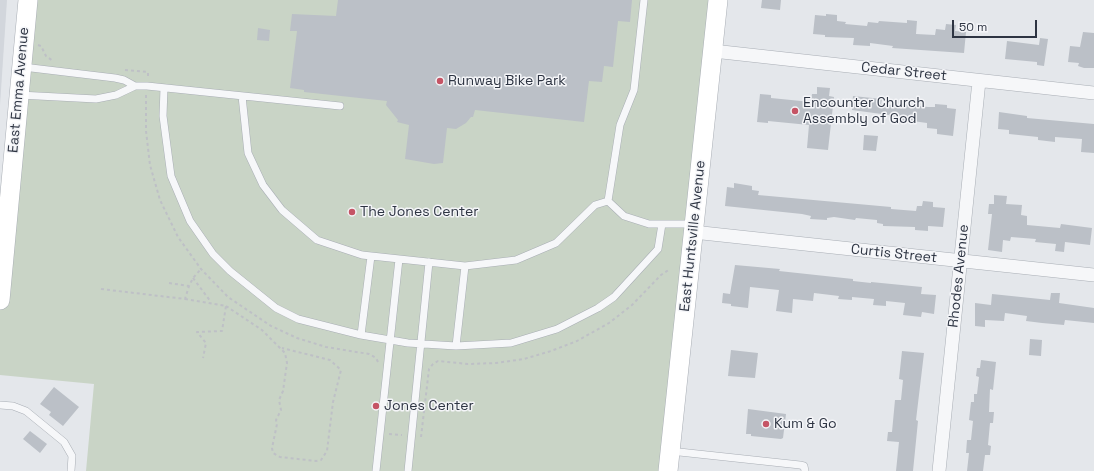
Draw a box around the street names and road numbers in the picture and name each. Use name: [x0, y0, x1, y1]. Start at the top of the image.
street label: East Emma Avenue: [5, 26, 33, 154]
street label: Cedar Street: [860, 59, 948, 85]
street label: East Huntsville Avenue: [677, 160, 709, 312]
street label: Rhodes Avenue: [945, 224, 973, 328]
street label: Curtis Street: [850, 241, 938, 267]

